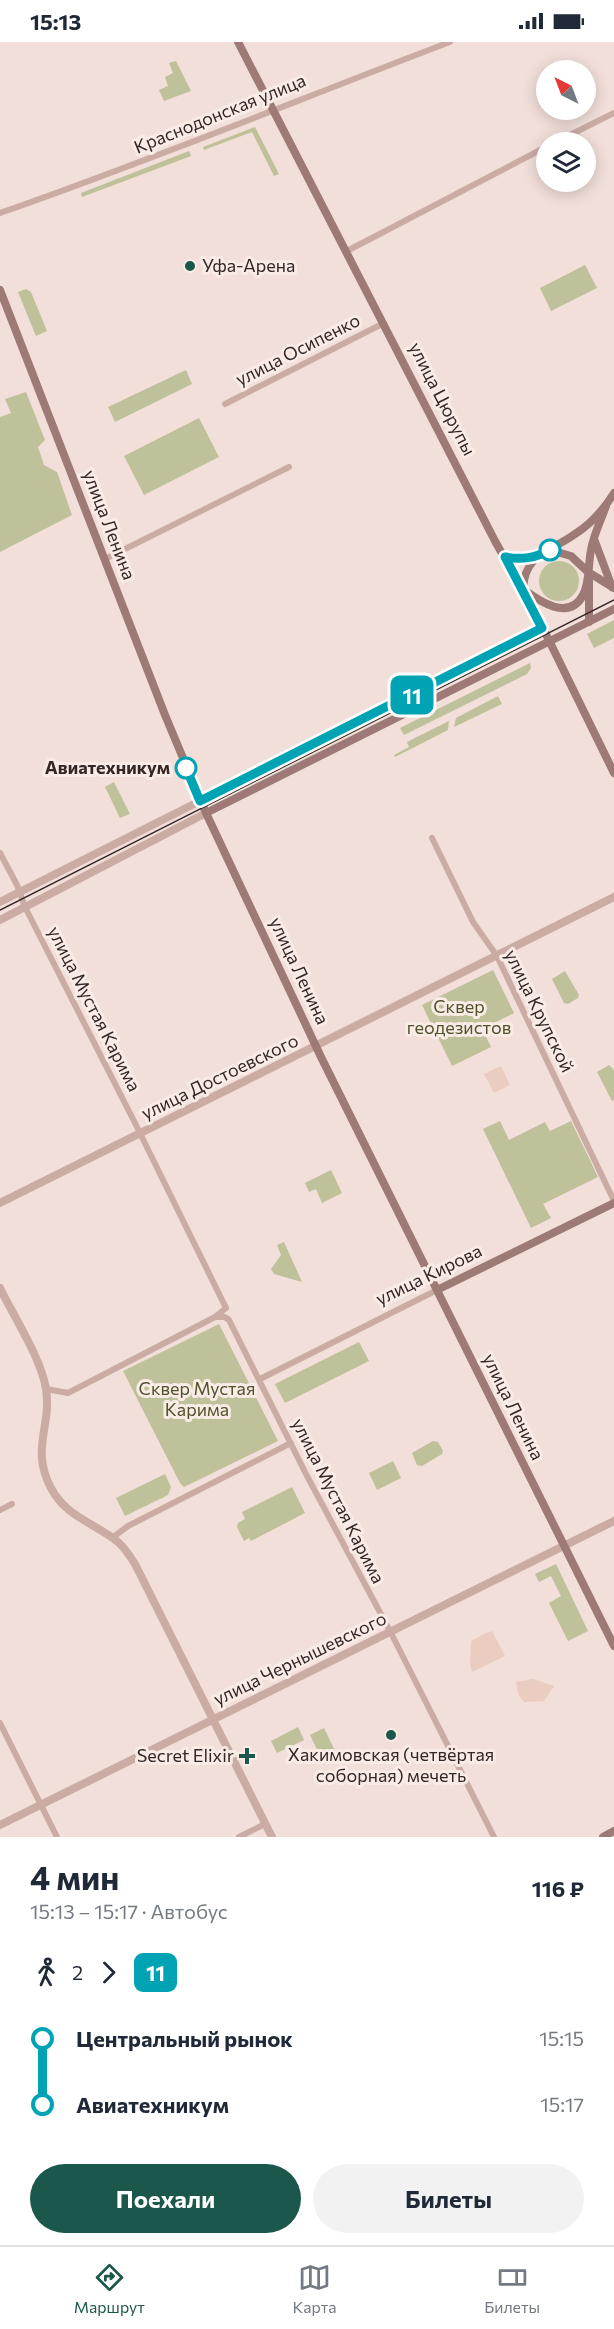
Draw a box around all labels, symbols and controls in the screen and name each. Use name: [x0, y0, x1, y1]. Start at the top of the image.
text: 15:13: [30, 8, 81, 35]
north arrow: [536, 60, 596, 120]
map controls: [536, 60, 596, 192]
street label: Краснодонская улица: [131, 69, 309, 158]
button: layers: [536, 132, 596, 192]
place label: Уфа-Арена: [202, 254, 295, 276]
marker: Уфа-Арена: [183, 259, 197, 273]
street label: улица Осипенко: [232, 308, 363, 390]
street label: улица Цюрупы: [405, 338, 481, 459]
street label: улица Ленина: [79, 467, 141, 583]
unlabelled marker: [539, 539, 561, 561]
line badge: 11: [385, 676, 439, 714]
text: 11: [402, 683, 422, 708]
place label: Авиатехникум: [45, 756, 170, 778]
marker: Авиатехникум: [175, 757, 197, 779]
street label: улица Ленина: [265, 913, 334, 1028]
street label: улица Мустая Карима: [44, 922, 146, 1095]
street label: улица Крупской: [501, 946, 579, 1076]
park label: Сквер геодезистов: [407, 995, 511, 1038]
street label: улица Достоевского: [137, 1029, 302, 1124]
street label: улица Кирова: [372, 1239, 485, 1309]
street label: улица Ленина: [479, 1350, 549, 1463]
park label: Сквер Мустая Карима: [139, 1377, 255, 1420]
street label: улица Мустая Карима: [288, 1414, 390, 1587]
street label: улица Чернышевского: [210, 1607, 390, 1710]
marker: Хакимовская (четвёртая соборная) мечеть: [384, 1728, 398, 1742]
place label: Хакимовская (четвёртая соборная) мечеть: [288, 1743, 494, 1786]
place label: Secret Elixir: [137, 1744, 234, 1766]
marker: Secret Elixir: [238, 1747, 256, 1765]
text: 4 мин: [30, 1856, 119, 1897]
text: 116 ₽: [532, 1875, 584, 1902]
text: 15:13 – 15:17 · Автобус: [30, 1899, 228, 1923]
icon: walk: [30, 1956, 63, 1989]
icon: forward: [92, 1956, 125, 1989]
text: 2: [72, 1960, 83, 1984]
text: 11: [146, 1960, 165, 1985]
text: Центральный рынок: [76, 2025, 293, 2052]
text: 15:15: [539, 2026, 584, 2050]
text: Авиатехникум: [76, 2091, 229, 2118]
text: 15:17: [540, 2092, 584, 2116]
button: Поехали: [30, 2164, 301, 2233]
button: Билеты: [313, 2164, 584, 2233]
tab: Маршрут: [74, 2261, 145, 2316]
tab: Карта: [292, 2261, 337, 2316]
tab: Билеты: [484, 2261, 540, 2316]

